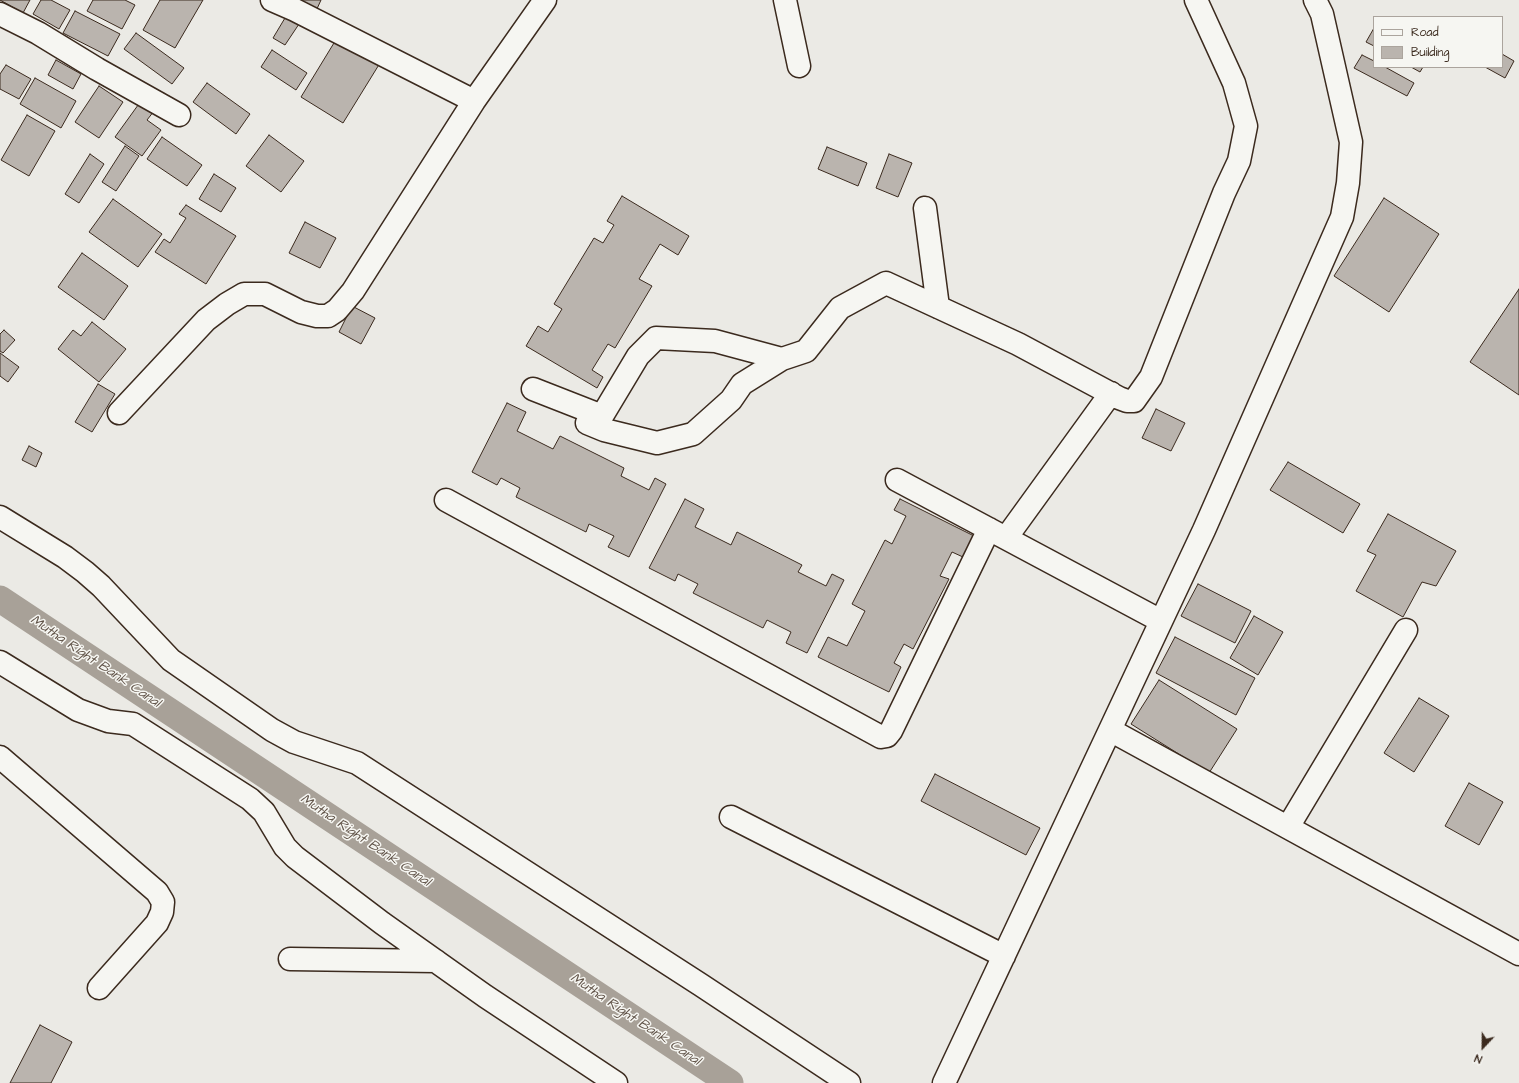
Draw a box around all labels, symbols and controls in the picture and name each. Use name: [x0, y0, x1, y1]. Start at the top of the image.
legend: [1373, 16, 1503, 68]
text: Road: [1411, 24, 1439, 41]
text: Building: [1411, 44, 1449, 61]
water label: Mutha Right Bank Canal: [27, 612, 163, 712]
water label: Mutha Right Bank Canal: [297, 791, 433, 891]
water label: Mutha Right Bank Canal: [567, 970, 703, 1070]
north arrow: [1463, 1027, 1503, 1067]
text: N: [1472, 1050, 1484, 1067]

